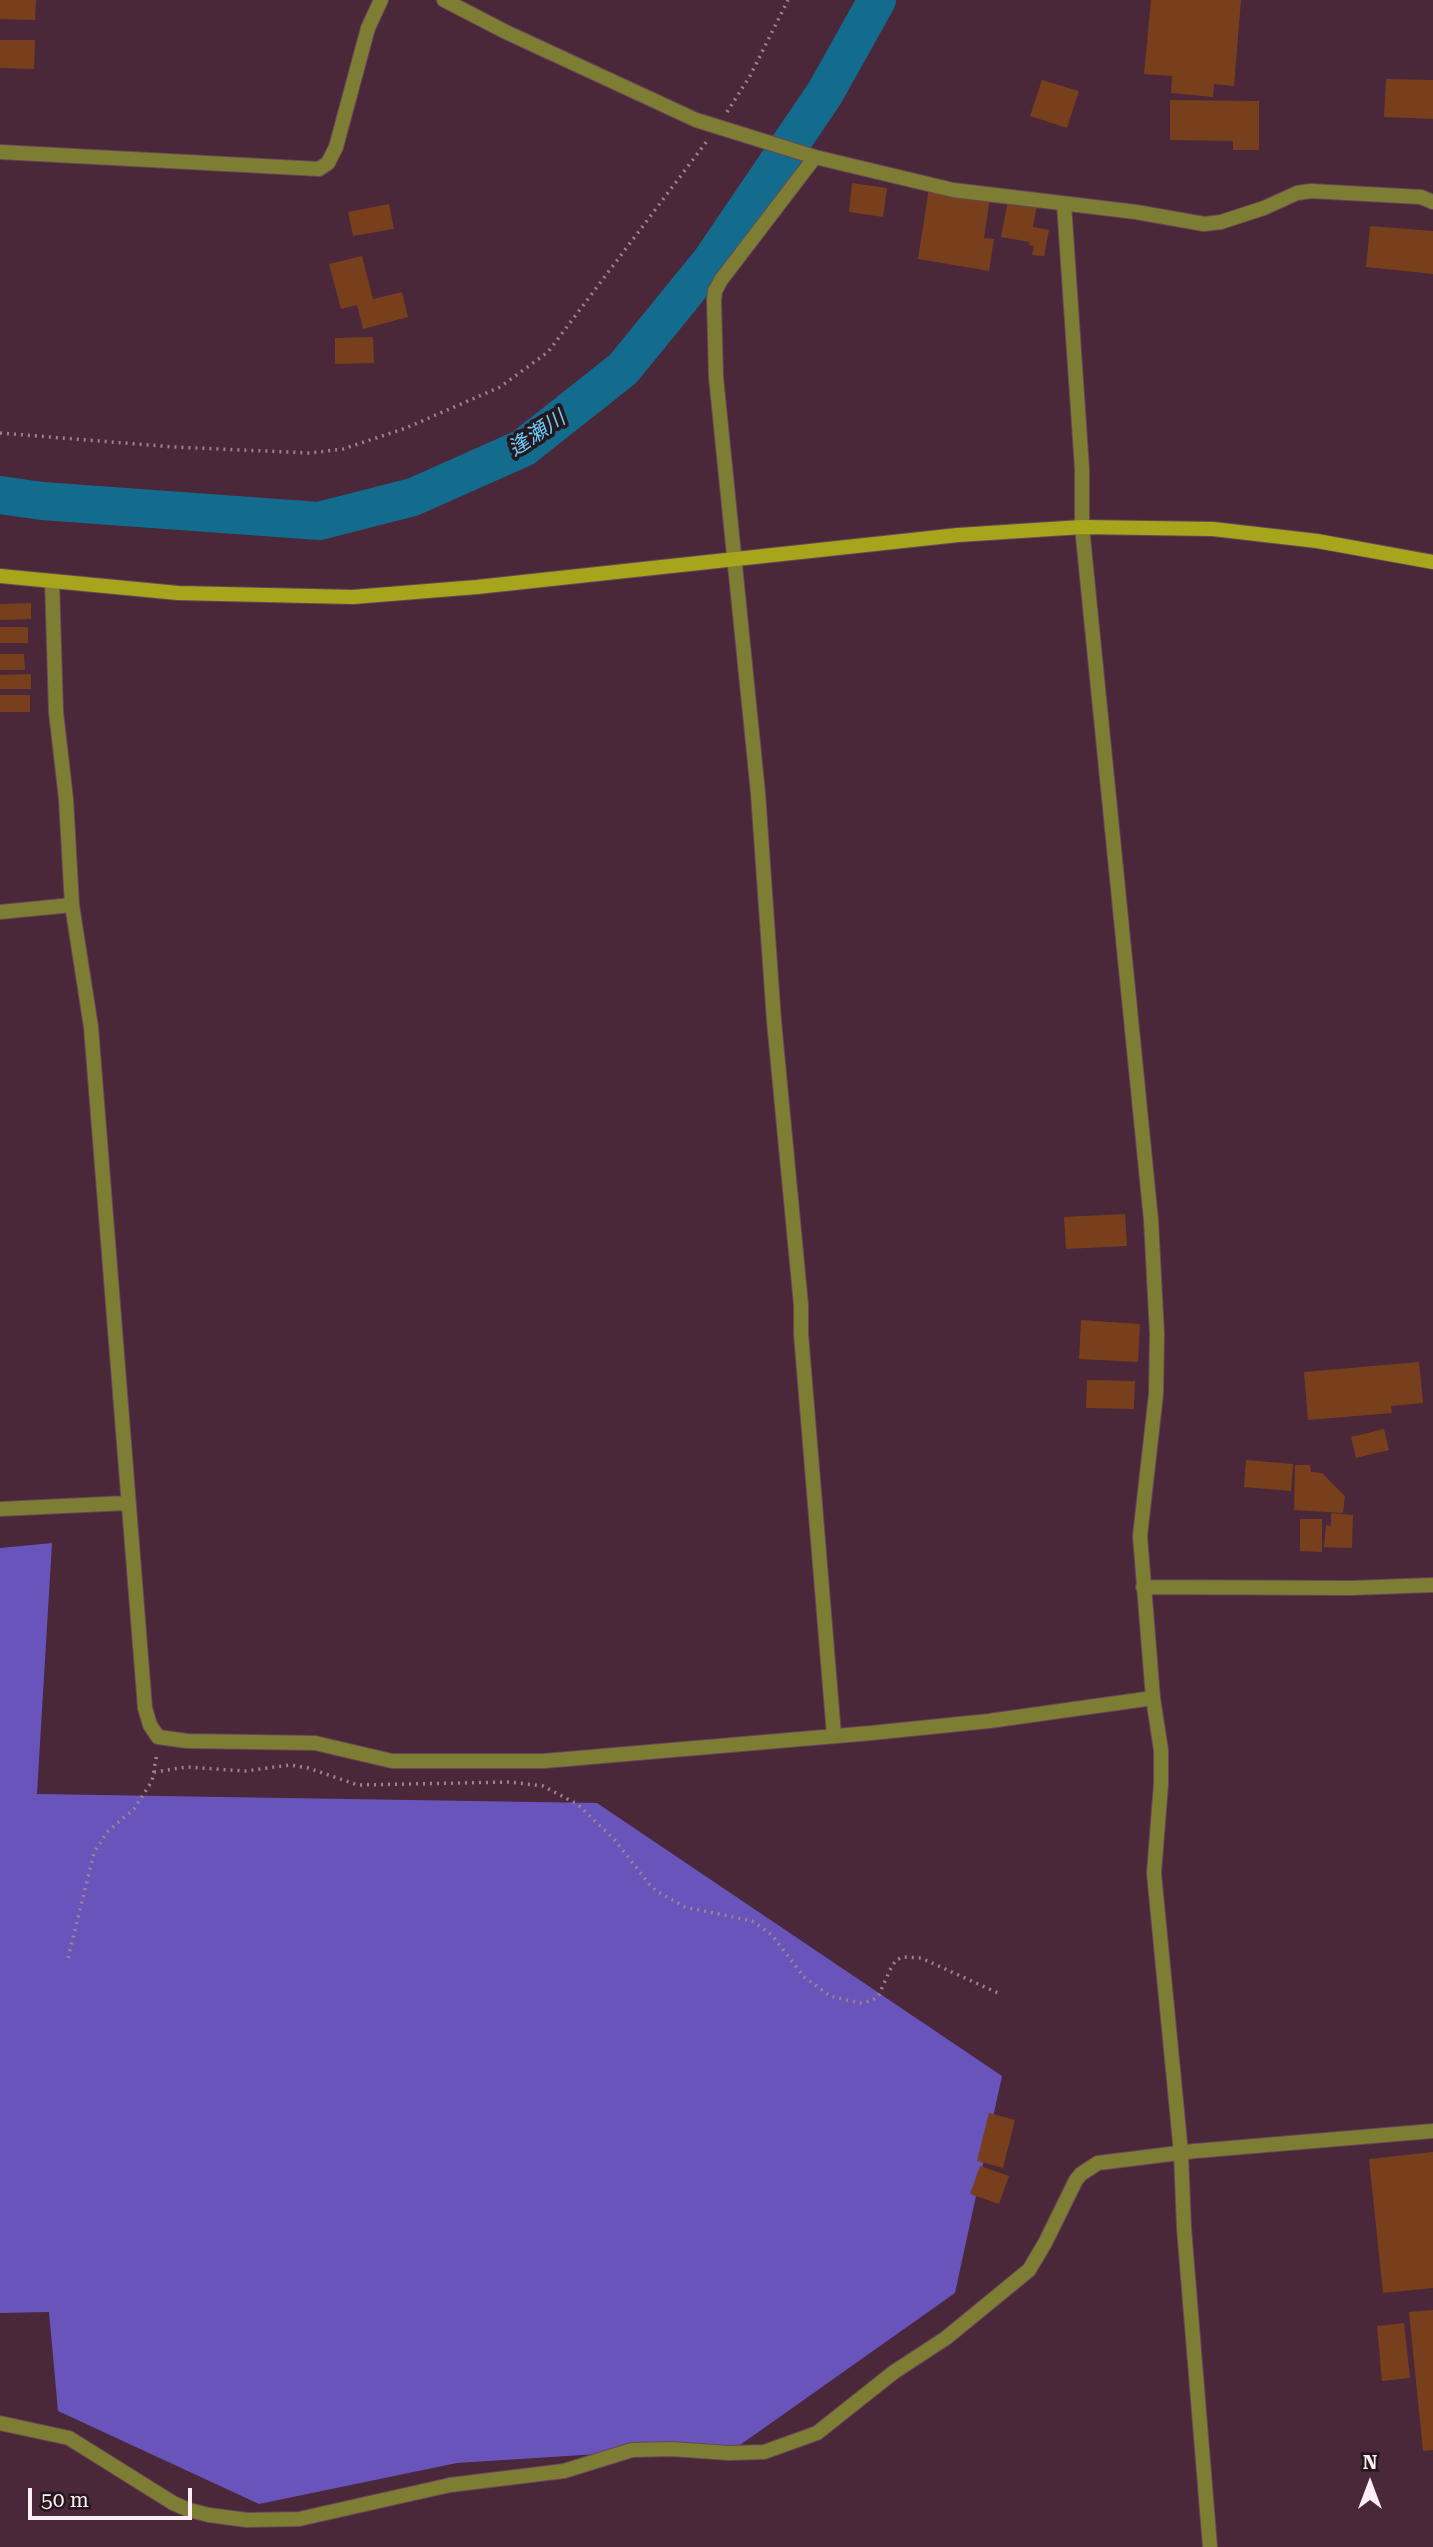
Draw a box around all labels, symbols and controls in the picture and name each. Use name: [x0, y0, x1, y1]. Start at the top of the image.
water label: 逢瀬川: [504, 406, 570, 462]
north arrow: [1335, 2449, 1405, 2519]
text: N: [1363, 2451, 1377, 2474]
scale bar: [32, 2474, 196, 2518]
text: 50 m: [41, 2488, 89, 2512]

